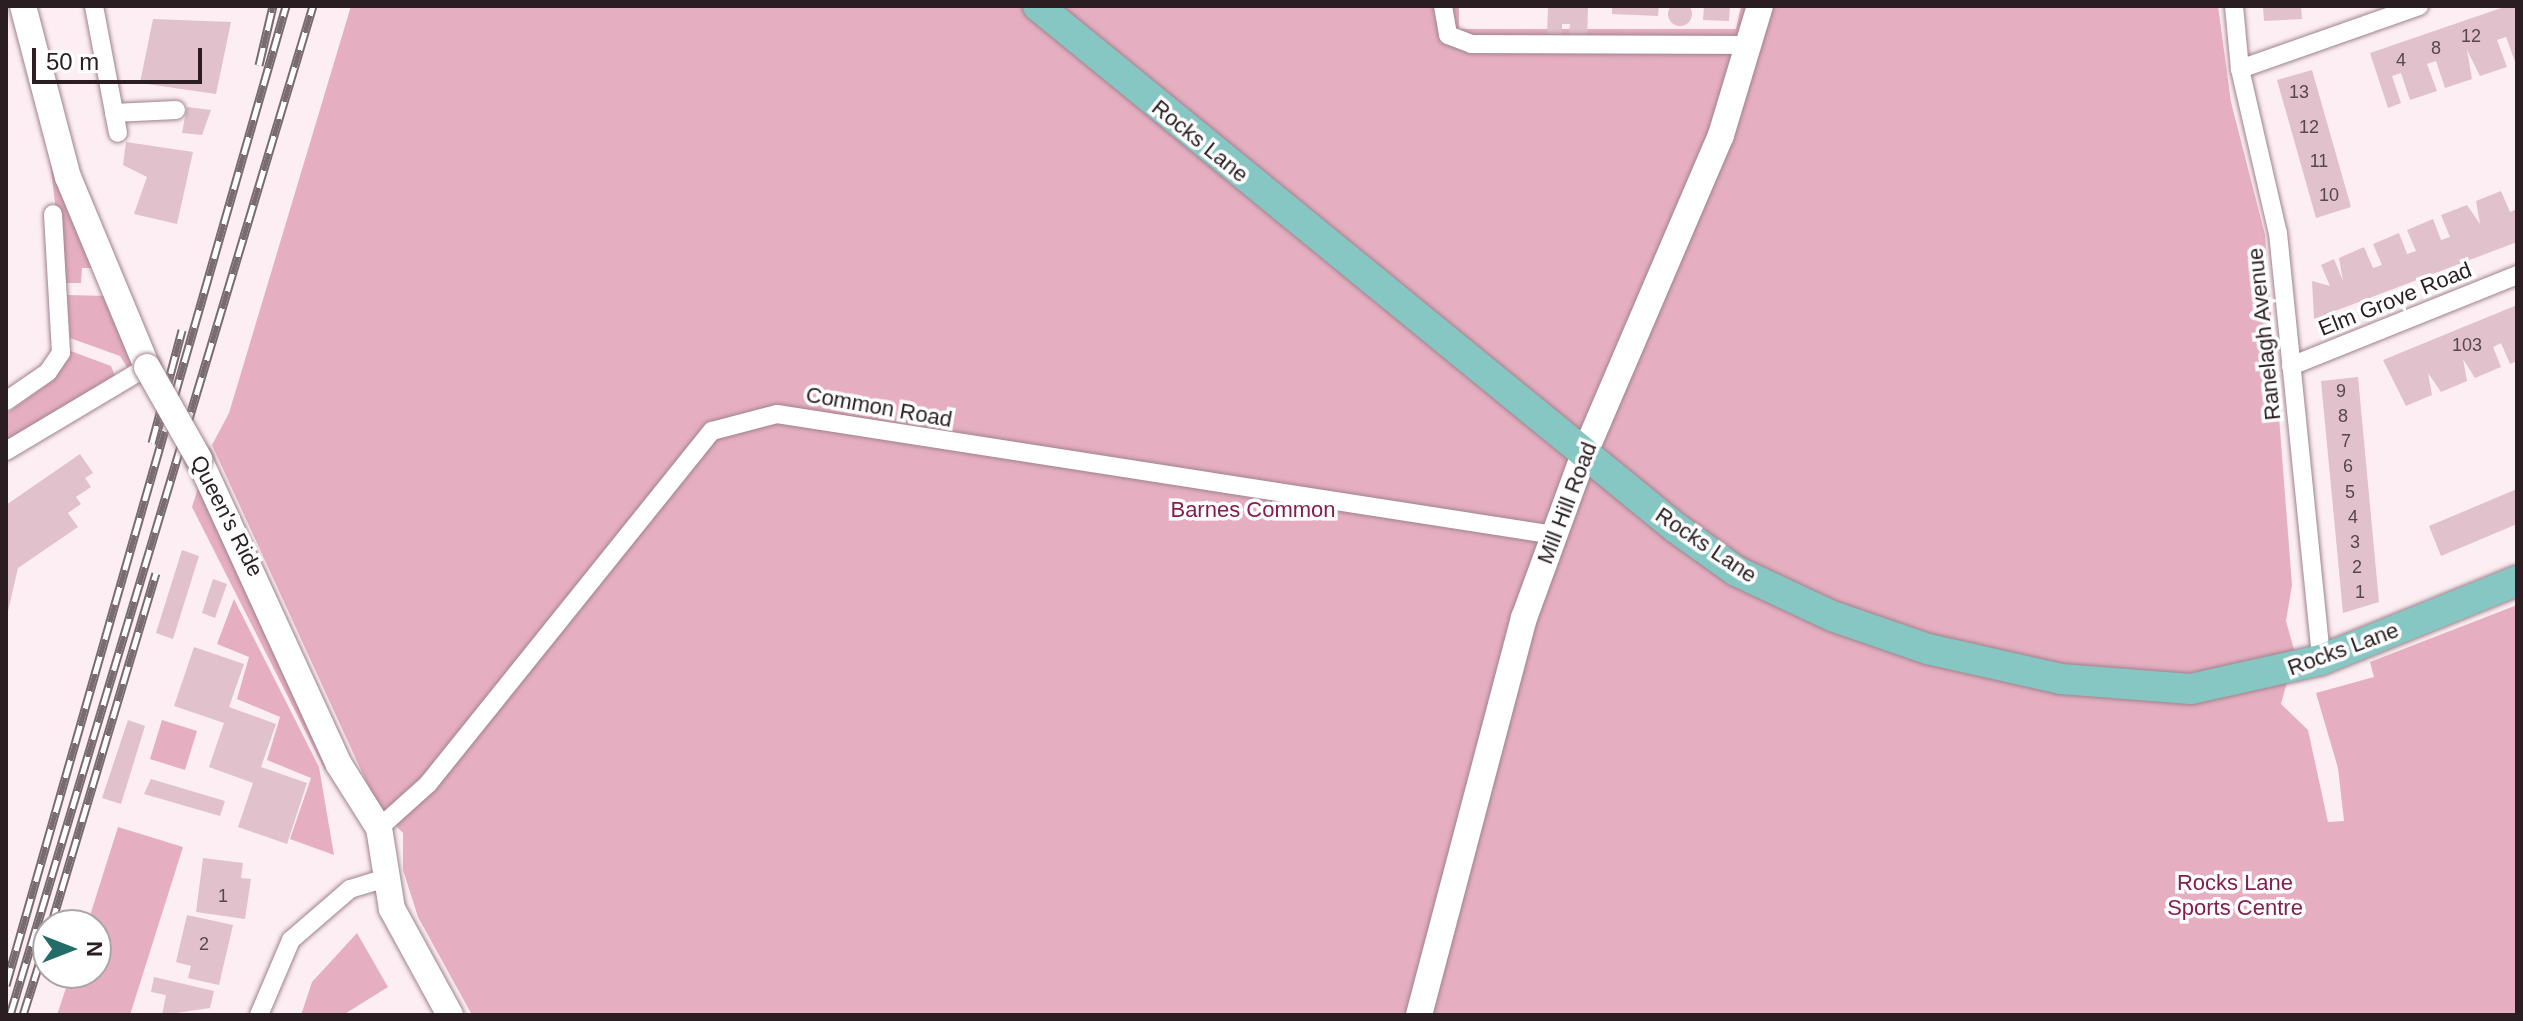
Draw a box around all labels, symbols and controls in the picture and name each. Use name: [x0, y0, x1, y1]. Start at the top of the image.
house number: 12: [2461, 25, 2481, 47]
scale bar: [36, 32, 206, 82]
house number: 8: [2431, 37, 2441, 59]
text: 50 m: [46, 48, 99, 75]
house number: 4: [2396, 49, 2406, 71]
house number: 13: [2289, 81, 2309, 103]
street label: Rocks Lane: [1147, 94, 1253, 188]
house number: 12: [2299, 116, 2319, 138]
house number: 11: [2310, 150, 2328, 172]
house number: 10: [2319, 184, 2339, 206]
street label: Ranelagh Avenue: [2242, 246, 2286, 422]
street label: Elm Grove Road: [2315, 256, 2475, 342]
house number: 103: [2452, 334, 2482, 356]
house number: 9: [2336, 380, 2346, 402]
street label: Common Road: [804, 381, 954, 433]
house number: 8: [2338, 405, 2348, 427]
house number: 7: [2341, 430, 2351, 452]
street label: Mill Hill Road: [1532, 438, 1602, 568]
street label: Queen's Ride: [185, 451, 269, 581]
house number: 6: [2343, 455, 2353, 477]
house number: 5: [2345, 481, 2355, 503]
park label: Barnes Common: [1170, 497, 1336, 523]
street label: Rocks Lane: [1650, 502, 1762, 588]
house number: 4: [2348, 506, 2358, 528]
house number: 3: [2350, 531, 2360, 553]
house number: 2: [2352, 556, 2362, 578]
house number: 1: [2355, 581, 2365, 603]
street label: Rocks Lane: [2284, 617, 2402, 681]
park label: Rocks Lane Sports Centre: [2167, 869, 2303, 920]
house number: 1: [218, 885, 228, 907]
north arrow: [32, 909, 112, 989]
house number: 2: [199, 933, 209, 955]
text: N: [82, 941, 107, 957]

